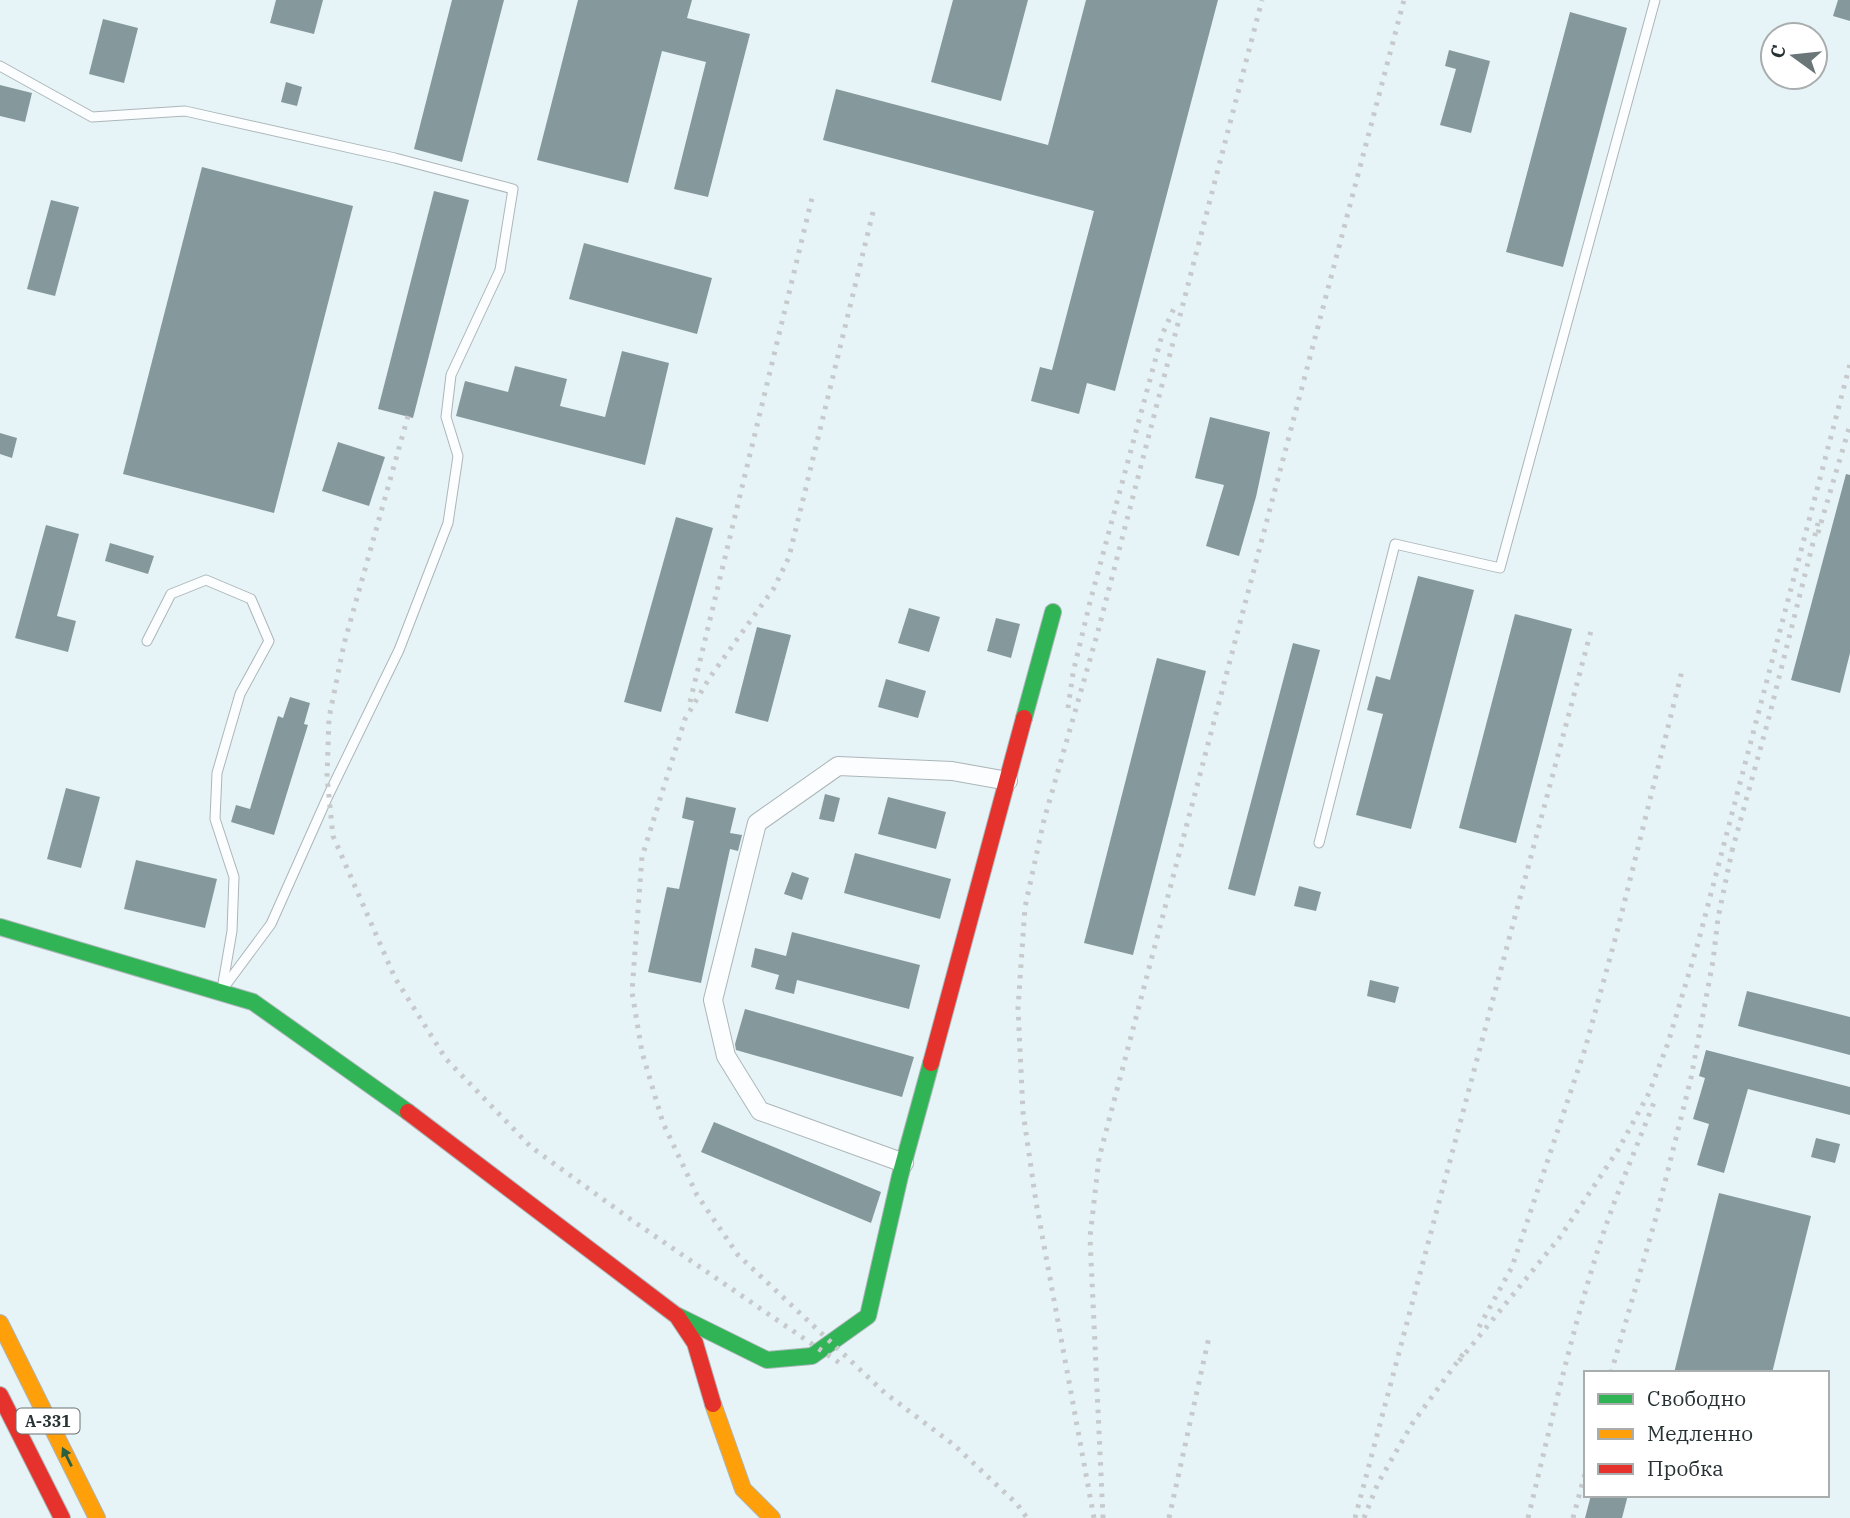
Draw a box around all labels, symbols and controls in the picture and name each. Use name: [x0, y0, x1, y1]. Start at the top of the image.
north arrow: [1759, 21, 1829, 91]
text: С: [1764, 42, 1791, 61]
legend: [1584, 1371, 1829, 1497]
text: Свободно: [1647, 1384, 1746, 1412]
road number: А-331: [16, 1408, 80, 1434]
text: Медленно: [1647, 1419, 1753, 1447]
one-way arrow: [61, 1447, 72, 1467]
text: Пробка: [1647, 1454, 1724, 1482]

